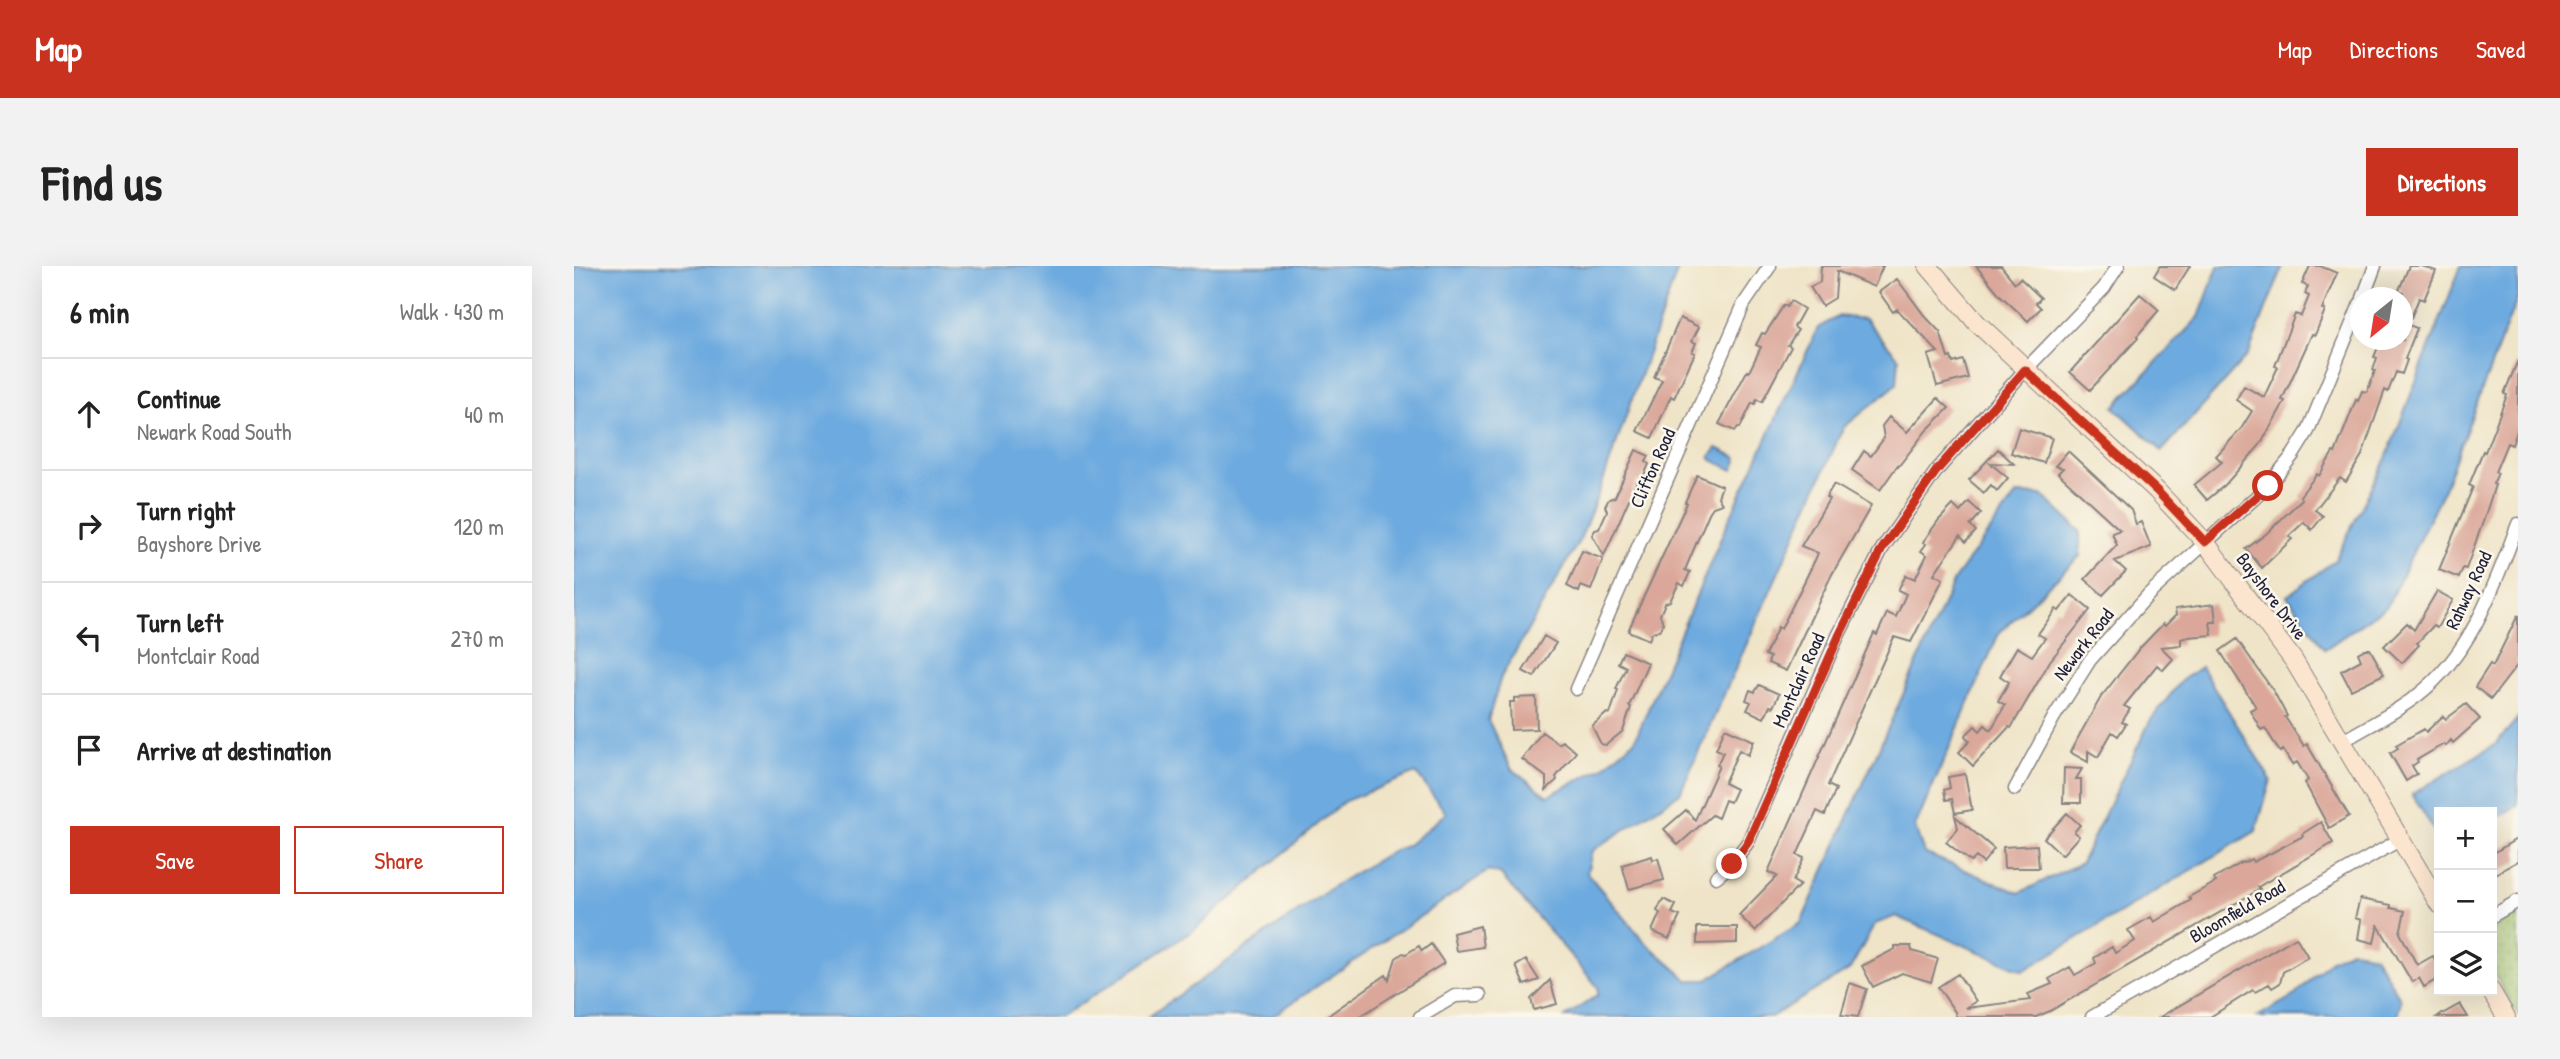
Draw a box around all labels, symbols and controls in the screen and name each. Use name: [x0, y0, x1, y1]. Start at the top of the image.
text: Map: [35, 27, 82, 71]
text: Map: [2278, 33, 2312, 65]
text: Directions: [2350, 33, 2438, 65]
text: Saved: [2476, 33, 2525, 65]
button: Directions: [2366, 148, 2518, 216]
text: Find us: [42, 149, 162, 215]
north arrow: [2350, 287, 2413, 350]
text: 6 min: [70, 292, 130, 332]
text: Walk · 430 m: [400, 296, 504, 327]
text: Continue: [137, 381, 221, 416]
icon: ahead: [70, 395, 108, 433]
text: 40 m: [464, 399, 504, 430]
text: Newark Road South: [137, 416, 291, 447]
street label: Clifton Road: [1623, 423, 1681, 512]
route start: [2252, 470, 2283, 501]
text: Turn right: [137, 493, 235, 528]
icon: right: [70, 507, 108, 545]
text: 120 m: [454, 511, 504, 542]
text: Bayshore Drive: [137, 528, 262, 559]
street label: Rahway Road: [2438, 546, 2498, 633]
street label: Bayshore Drive: [2231, 547, 2314, 645]
street label: Newark Road: [2047, 602, 2120, 685]
text: Turn left: [137, 605, 223, 640]
icon: left: [70, 619, 108, 657]
text: 270 m: [451, 623, 504, 654]
street label: Montclair Road: [1766, 628, 1831, 731]
text: Montclair Road: [137, 640, 259, 671]
icon: arrive: [70, 731, 108, 769]
text: Arrive at destination: [137, 733, 332, 768]
map controls: [2434, 807, 2497, 996]
button: +: [2434, 807, 2497, 870]
button: Save: [70, 826, 280, 894]
button: Share: [294, 826, 504, 894]
route end: [1716, 848, 1747, 879]
button: −: [2434, 870, 2497, 933]
street label: Bloomfield Road: [2185, 873, 2290, 949]
button: layers: [2434, 933, 2497, 996]

